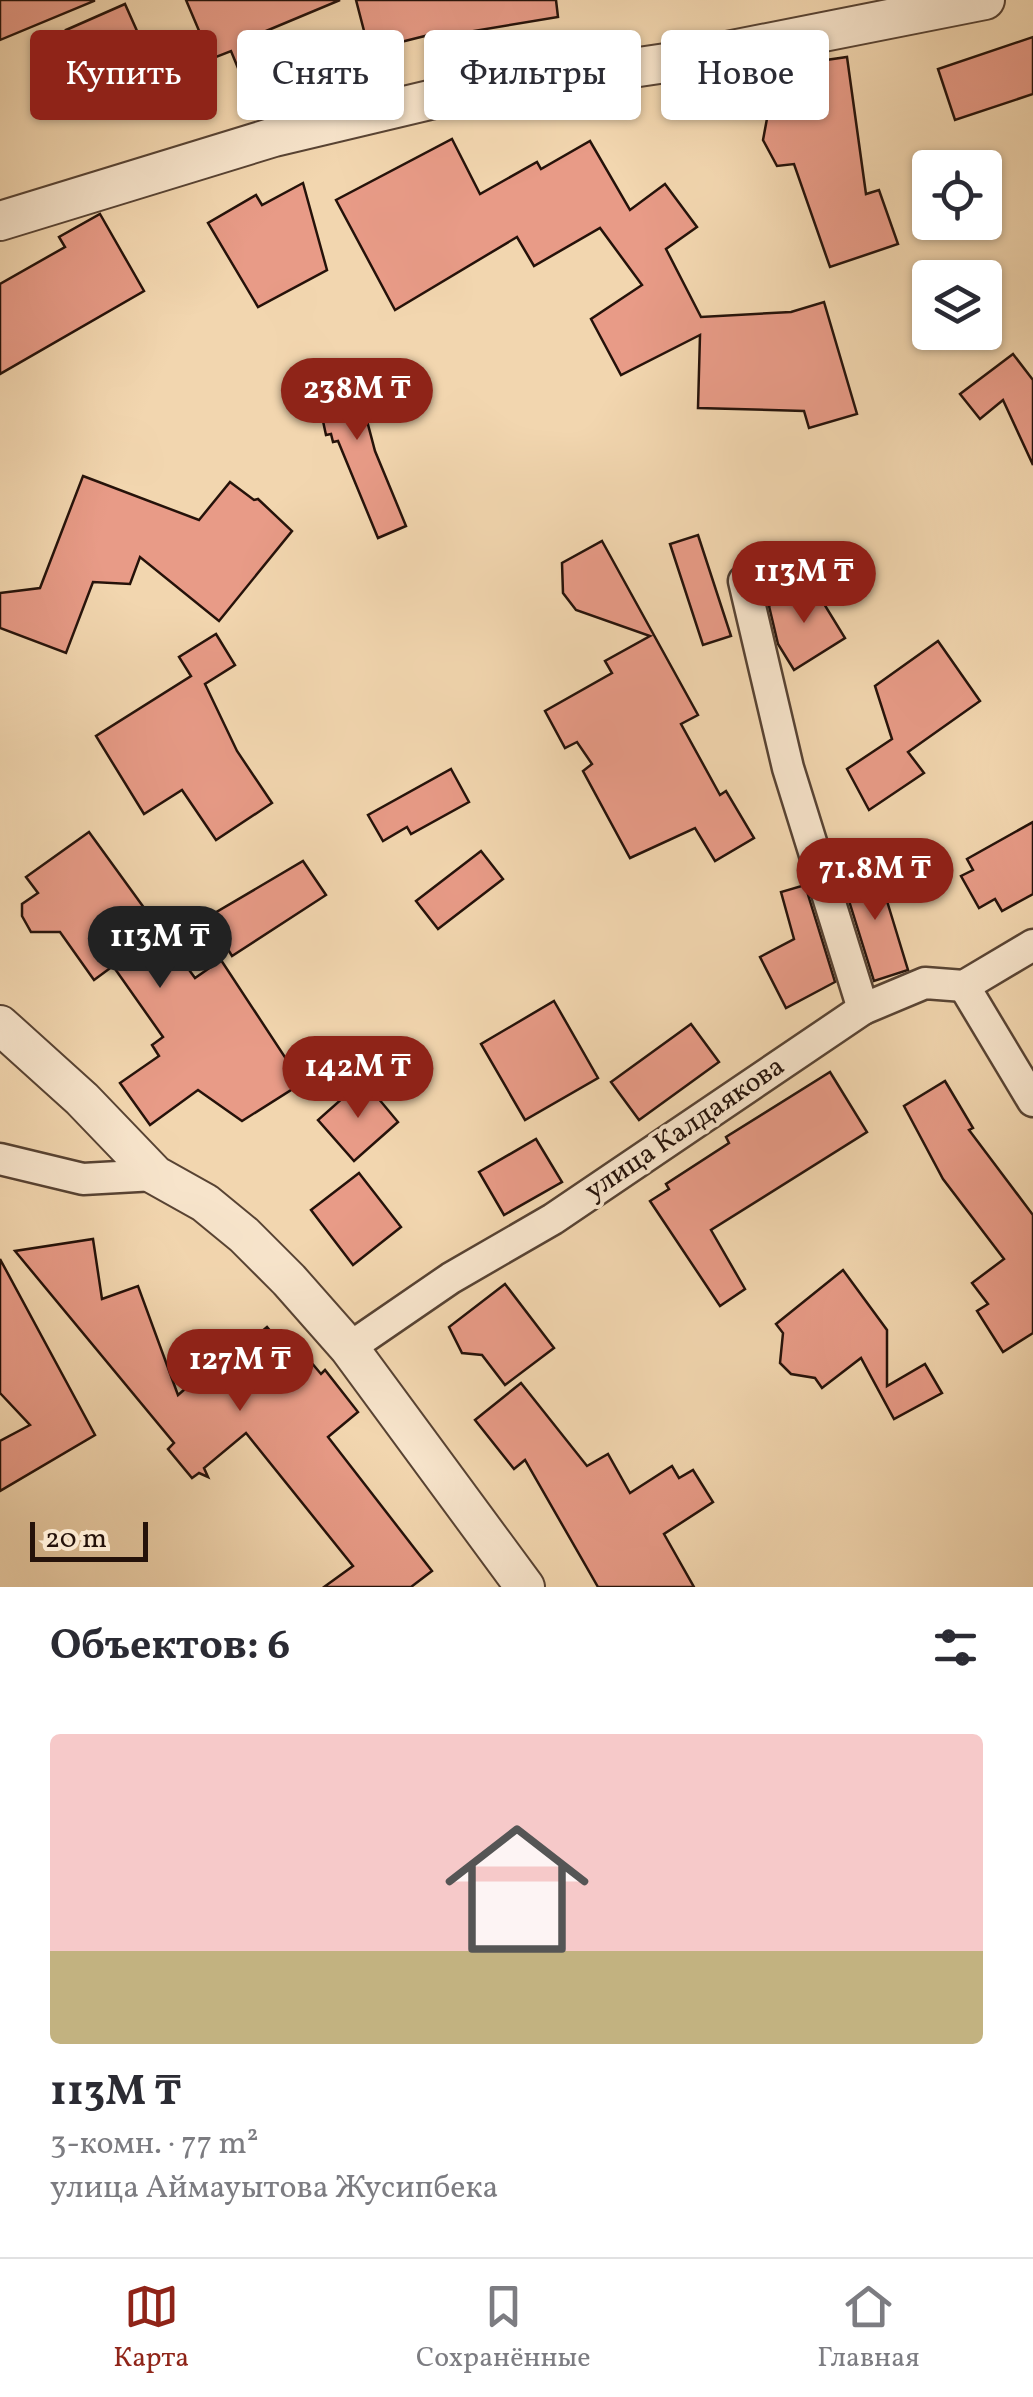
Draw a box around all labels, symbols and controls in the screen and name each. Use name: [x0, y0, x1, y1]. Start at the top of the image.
chip: Купить: [30, 30, 217, 120]
chip: Снять: [237, 30, 404, 120]
chip: Фильтры: [424, 30, 641, 120]
chip: Новое: [661, 30, 829, 120]
map controls: [912, 150, 1002, 350]
button: locate: [912, 150, 1002, 240]
button: layers: [912, 260, 1002, 350]
pin: 238M ₸: [276, 358, 438, 443]
text: 238M ₸: [303, 368, 411, 412]
pin: 113M ₸: [723, 541, 885, 626]
text: 113M ₸: [754, 551, 854, 595]
pin: 71.8M ₸: [783, 838, 967, 923]
text: 71.8M ₸: [819, 848, 931, 892]
pin: 113M ₸: [79, 906, 241, 991]
text: 113M ₸: [110, 916, 210, 960]
pin: 142M ₸: [277, 1036, 439, 1121]
text: 142M ₸: [304, 1046, 412, 1090]
street label: улица Калдаякова: [577, 1047, 793, 1211]
pin: 127M ₸: [159, 1329, 321, 1414]
text: 127M ₸: [189, 1339, 291, 1383]
scale bar: [30, 1517, 148, 1562]
text: 20 m: [45, 1520, 107, 1559]
text: Объектов: 6: [50, 1618, 290, 1677]
icon: filters: [928, 1620, 983, 1675]
icon: home: [427, 1799, 607, 1979]
text: 113M ₸: [50, 2064, 182, 2123]
text: 3-комн. · 77 m²: [50, 2123, 259, 2167]
text: улица Аймауытова Жусипбека: [50, 2167, 498, 2211]
tab: Карта: [113, 2279, 189, 2378]
tab: Сохранённые: [416, 2279, 591, 2378]
tab: Главная: [817, 2279, 920, 2378]

